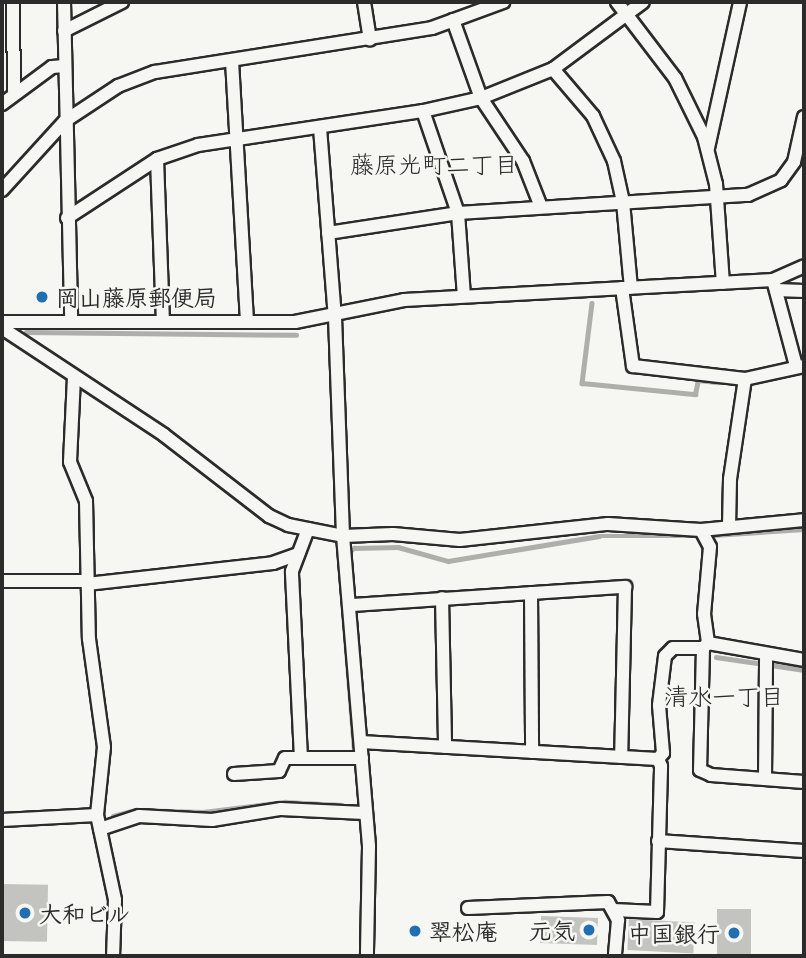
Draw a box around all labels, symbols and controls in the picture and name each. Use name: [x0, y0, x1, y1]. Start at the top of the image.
district label: 藤原光町二丁目: [350, 150, 518, 178]
place label: 岡山藤原郵便局: [56, 283, 217, 311]
marker: 岡山藤原郵便局: [34, 289, 50, 305]
district label: 清水一丁目: [664, 682, 784, 710]
place label: 大和ビル: [39, 899, 131, 927]
marker: 大和ビル: [17, 905, 33, 921]
place label: 元気: [529, 916, 575, 944]
place label: 翠松庵: [429, 917, 498, 945]
place label: 中国銀行: [628, 919, 720, 947]
marker: 元気: [581, 922, 597, 938]
marker: 翠松庵: [407, 923, 423, 939]
marker: 中国銀行: [726, 925, 742, 941]

